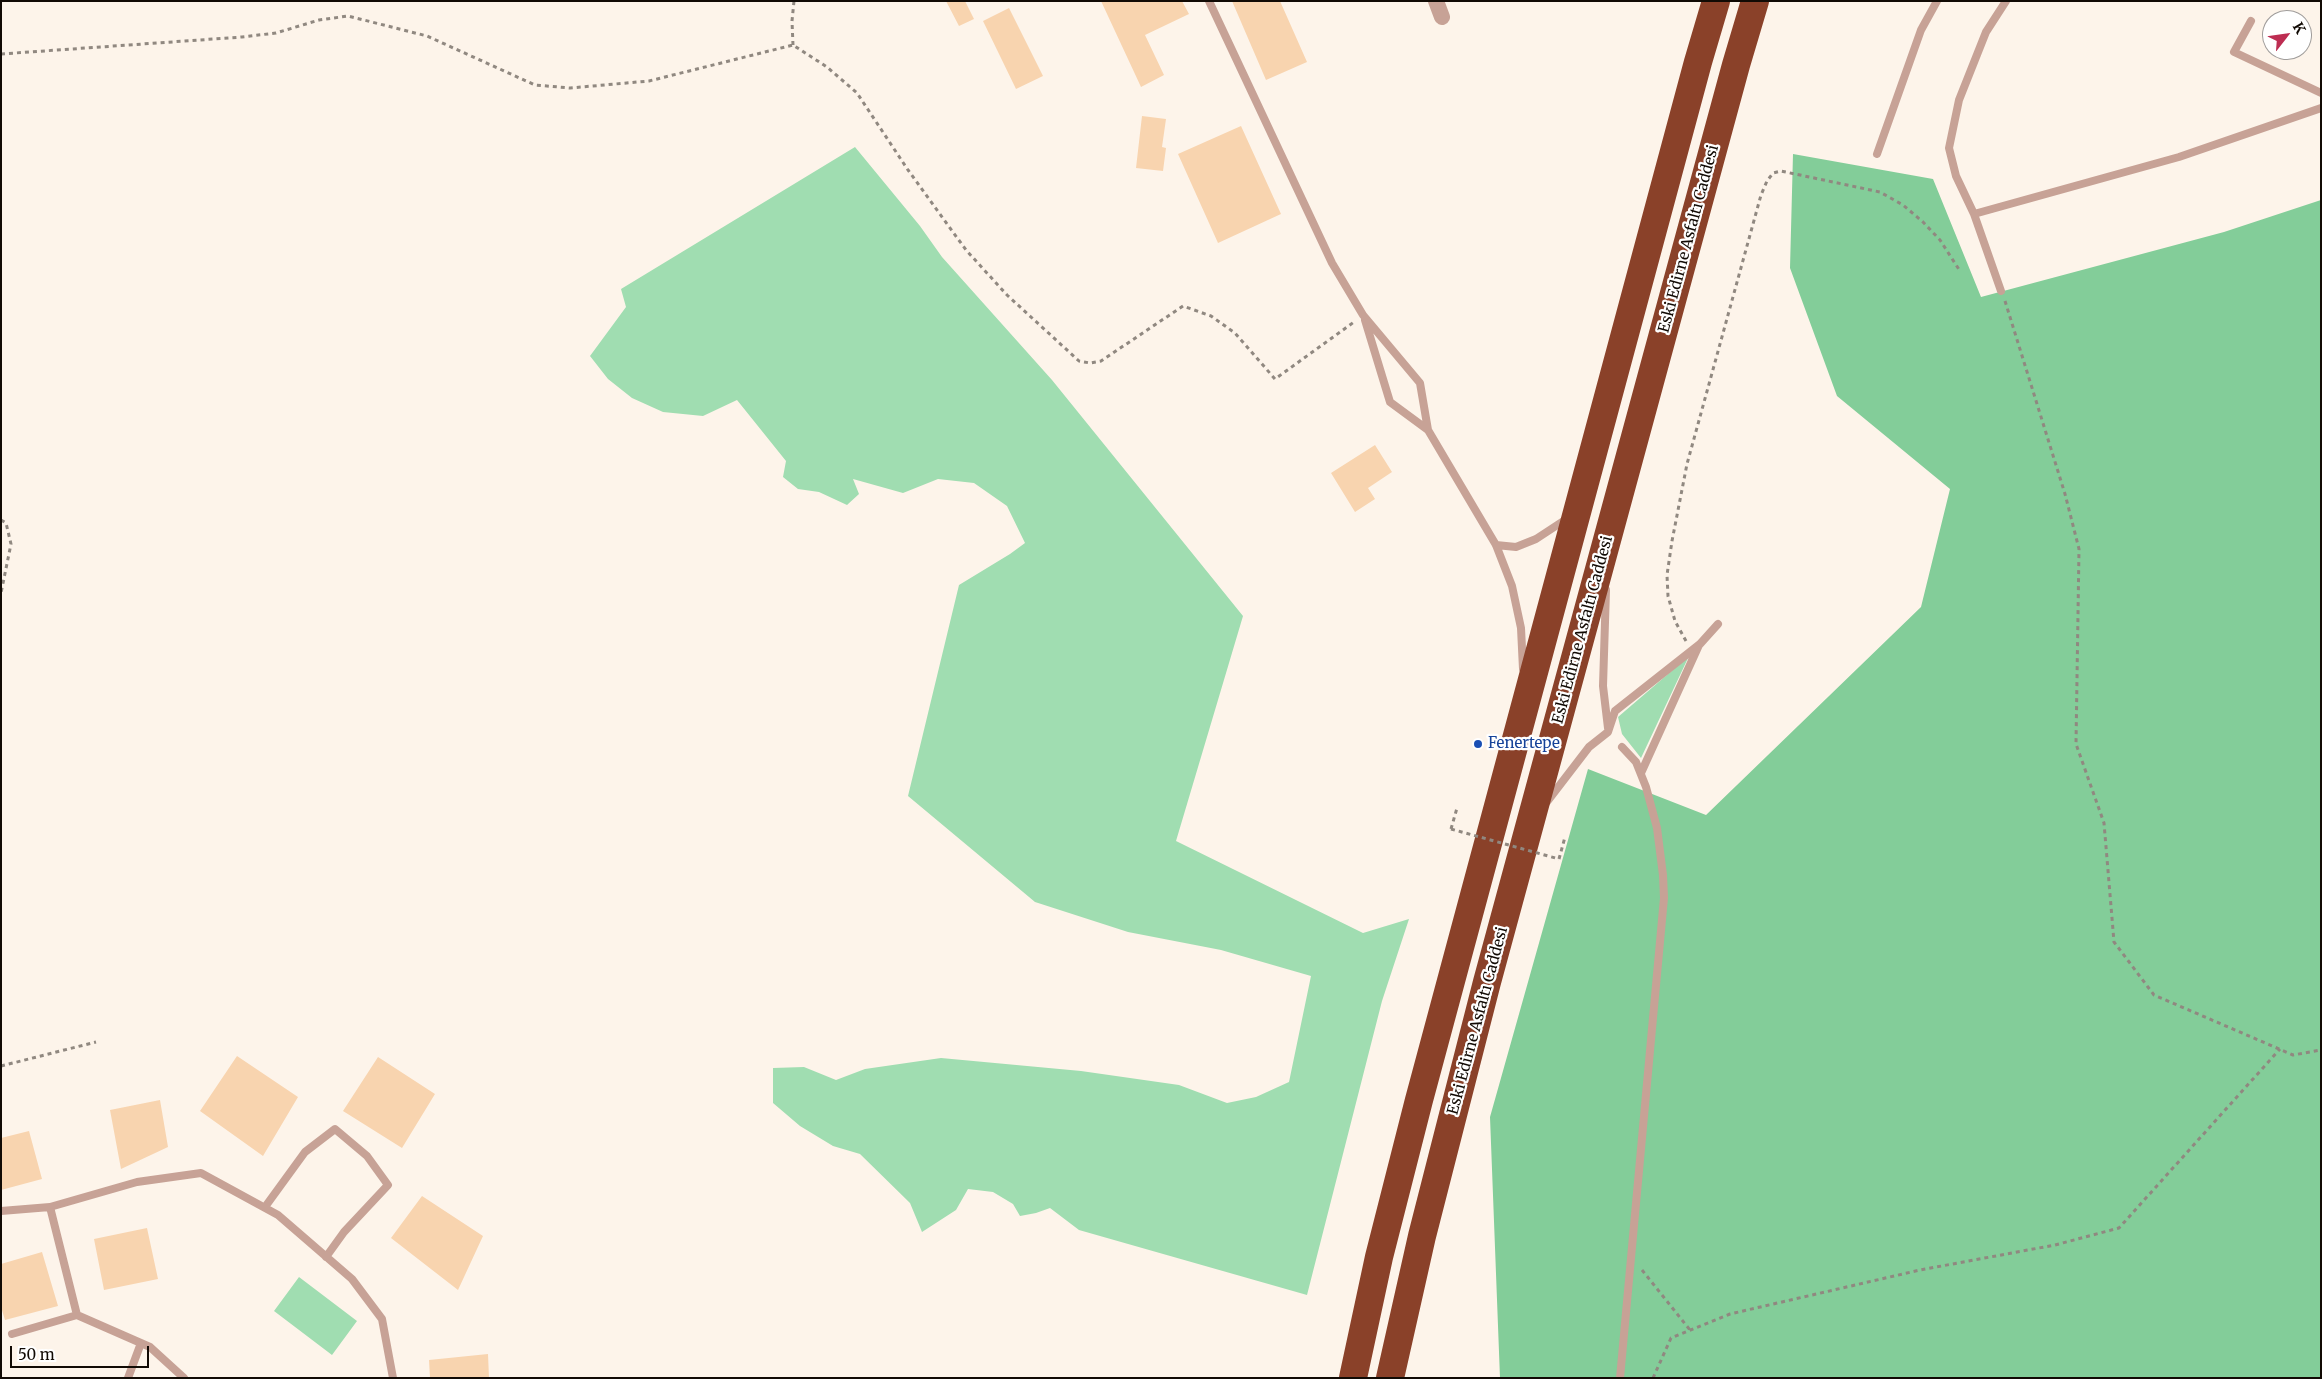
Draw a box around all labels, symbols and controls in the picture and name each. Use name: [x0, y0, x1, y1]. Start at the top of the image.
north arrow: [2262, 10, 2312, 60]
text: K: [2289, 19, 2310, 37]
street label: Eski Edirne Asfaltı Caddesi: [1655, 143, 1723, 335]
street label: Eski Edirne Asfaltı Caddesi: [1549, 534, 1617, 726]
place label: Fenertepe: [1488, 735, 1560, 753]
marker: Fenertepe: [1472, 738, 1484, 750]
street label: Eski Edirne Asfaltı Caddesi: [1444, 925, 1512, 1117]
scale bar: [12, 1336, 151, 1368]
text: 50 m: [18, 1345, 55, 1364]

